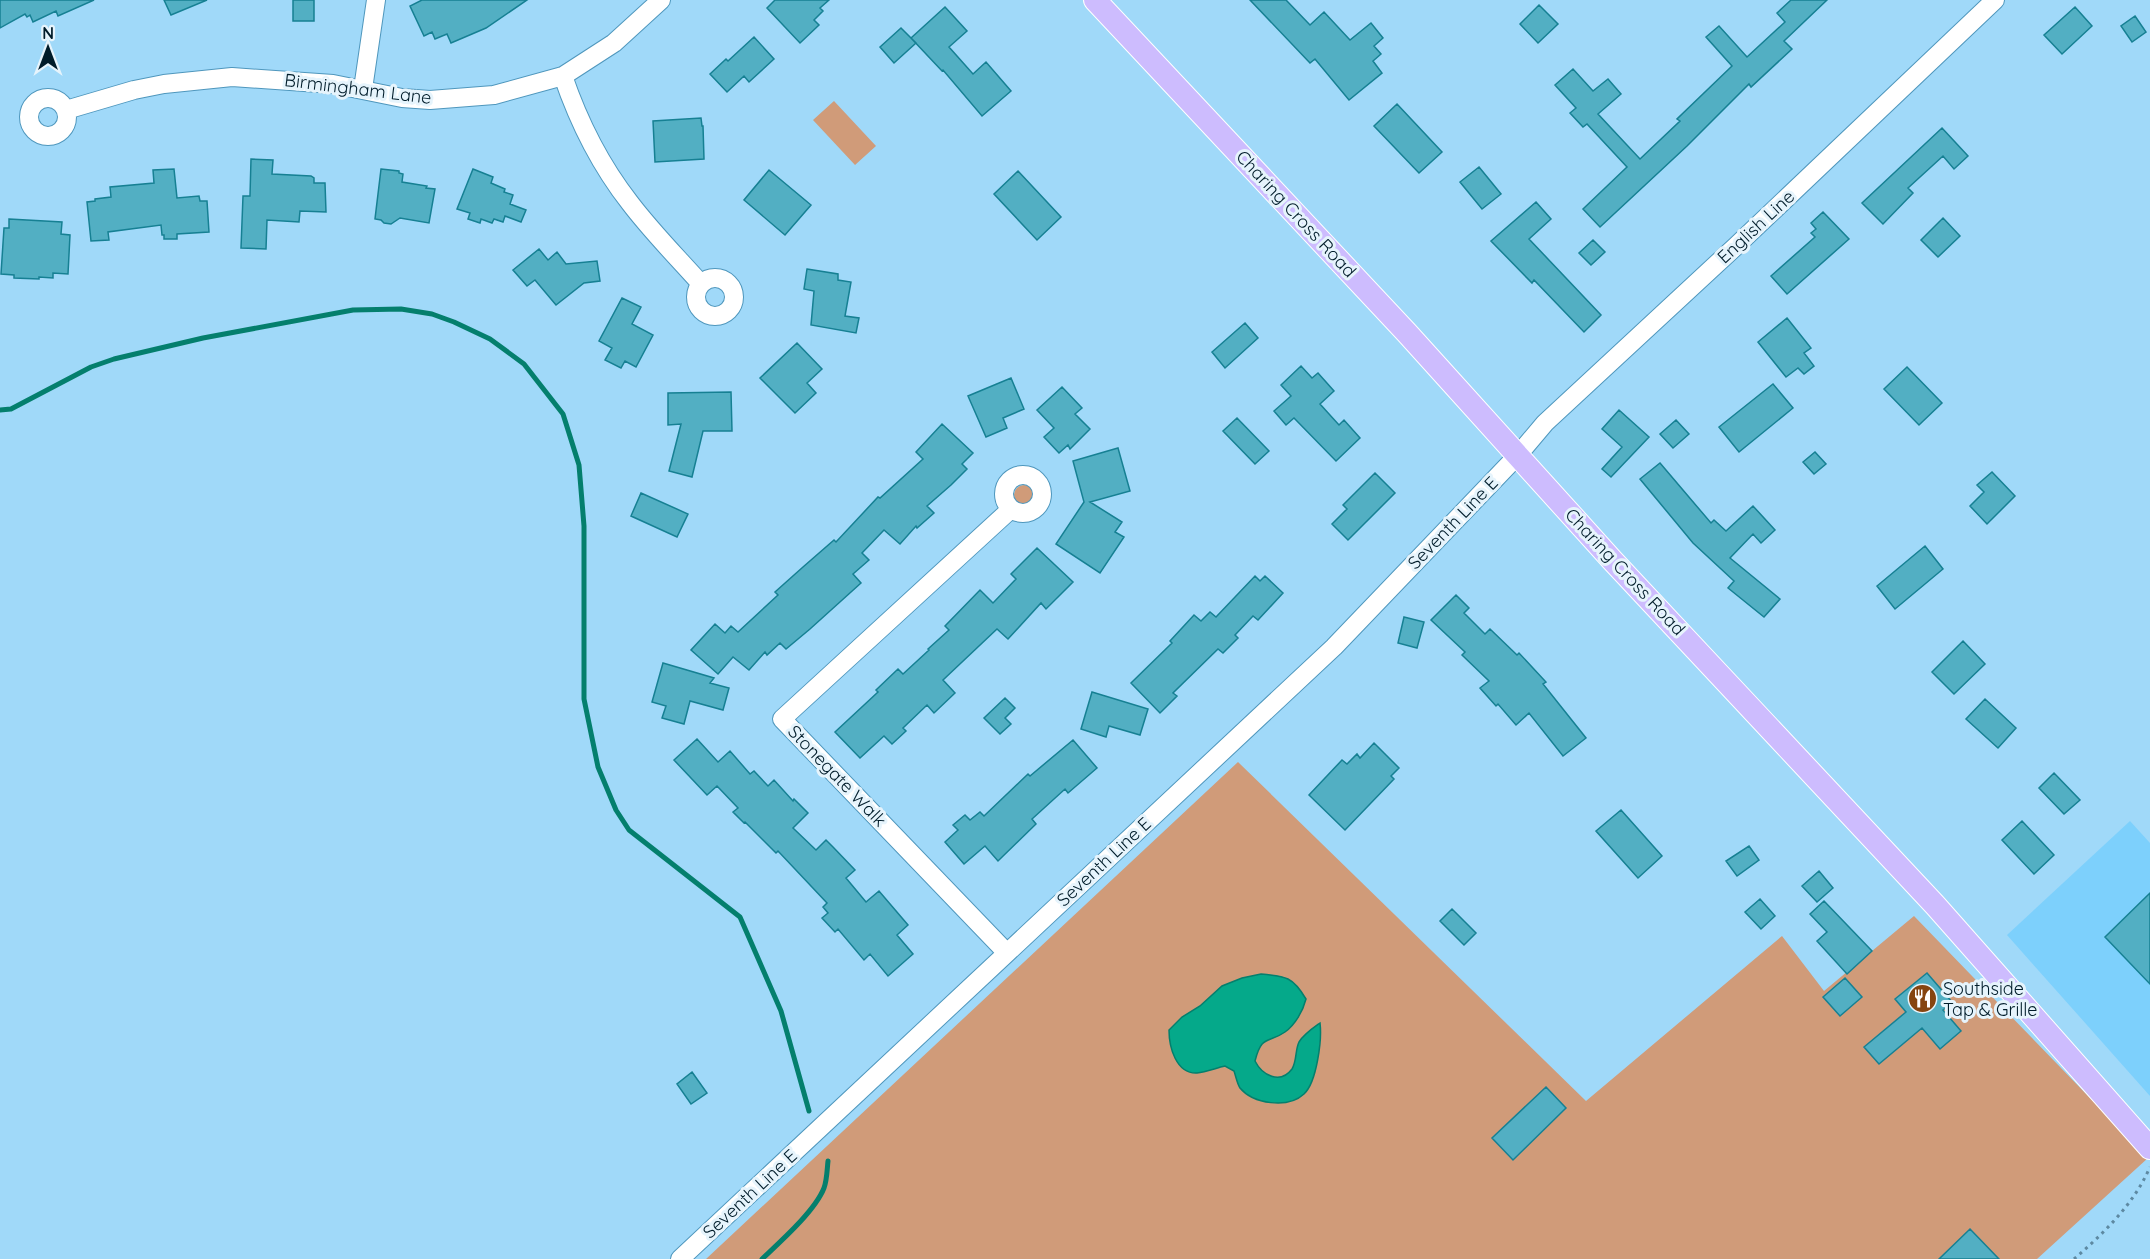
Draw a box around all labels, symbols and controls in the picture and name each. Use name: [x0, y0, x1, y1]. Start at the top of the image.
north arrow: [18, 18, 78, 78]
text: N: [42, 23, 54, 43]
street label: Birmingham Lane: [283, 68, 433, 109]
street label: Charing Cross Road: [1231, 145, 1361, 282]
street label: English Line: [1712, 185, 1799, 268]
street label: Seventh Line E: [1402, 471, 1503, 574]
street label: Charing Cross Road: [1560, 503, 1690, 640]
street label: Stonegate Walk: [783, 720, 892, 831]
street label: Seventh Line E: [1052, 812, 1156, 911]
place label: Southside Tap & Grille: [1943, 977, 2038, 1021]
restaurant icon: Southside Tap & Grille: [1906, 983, 1938, 1015]
street label: Seventh Line E: [698, 1144, 802, 1243]

